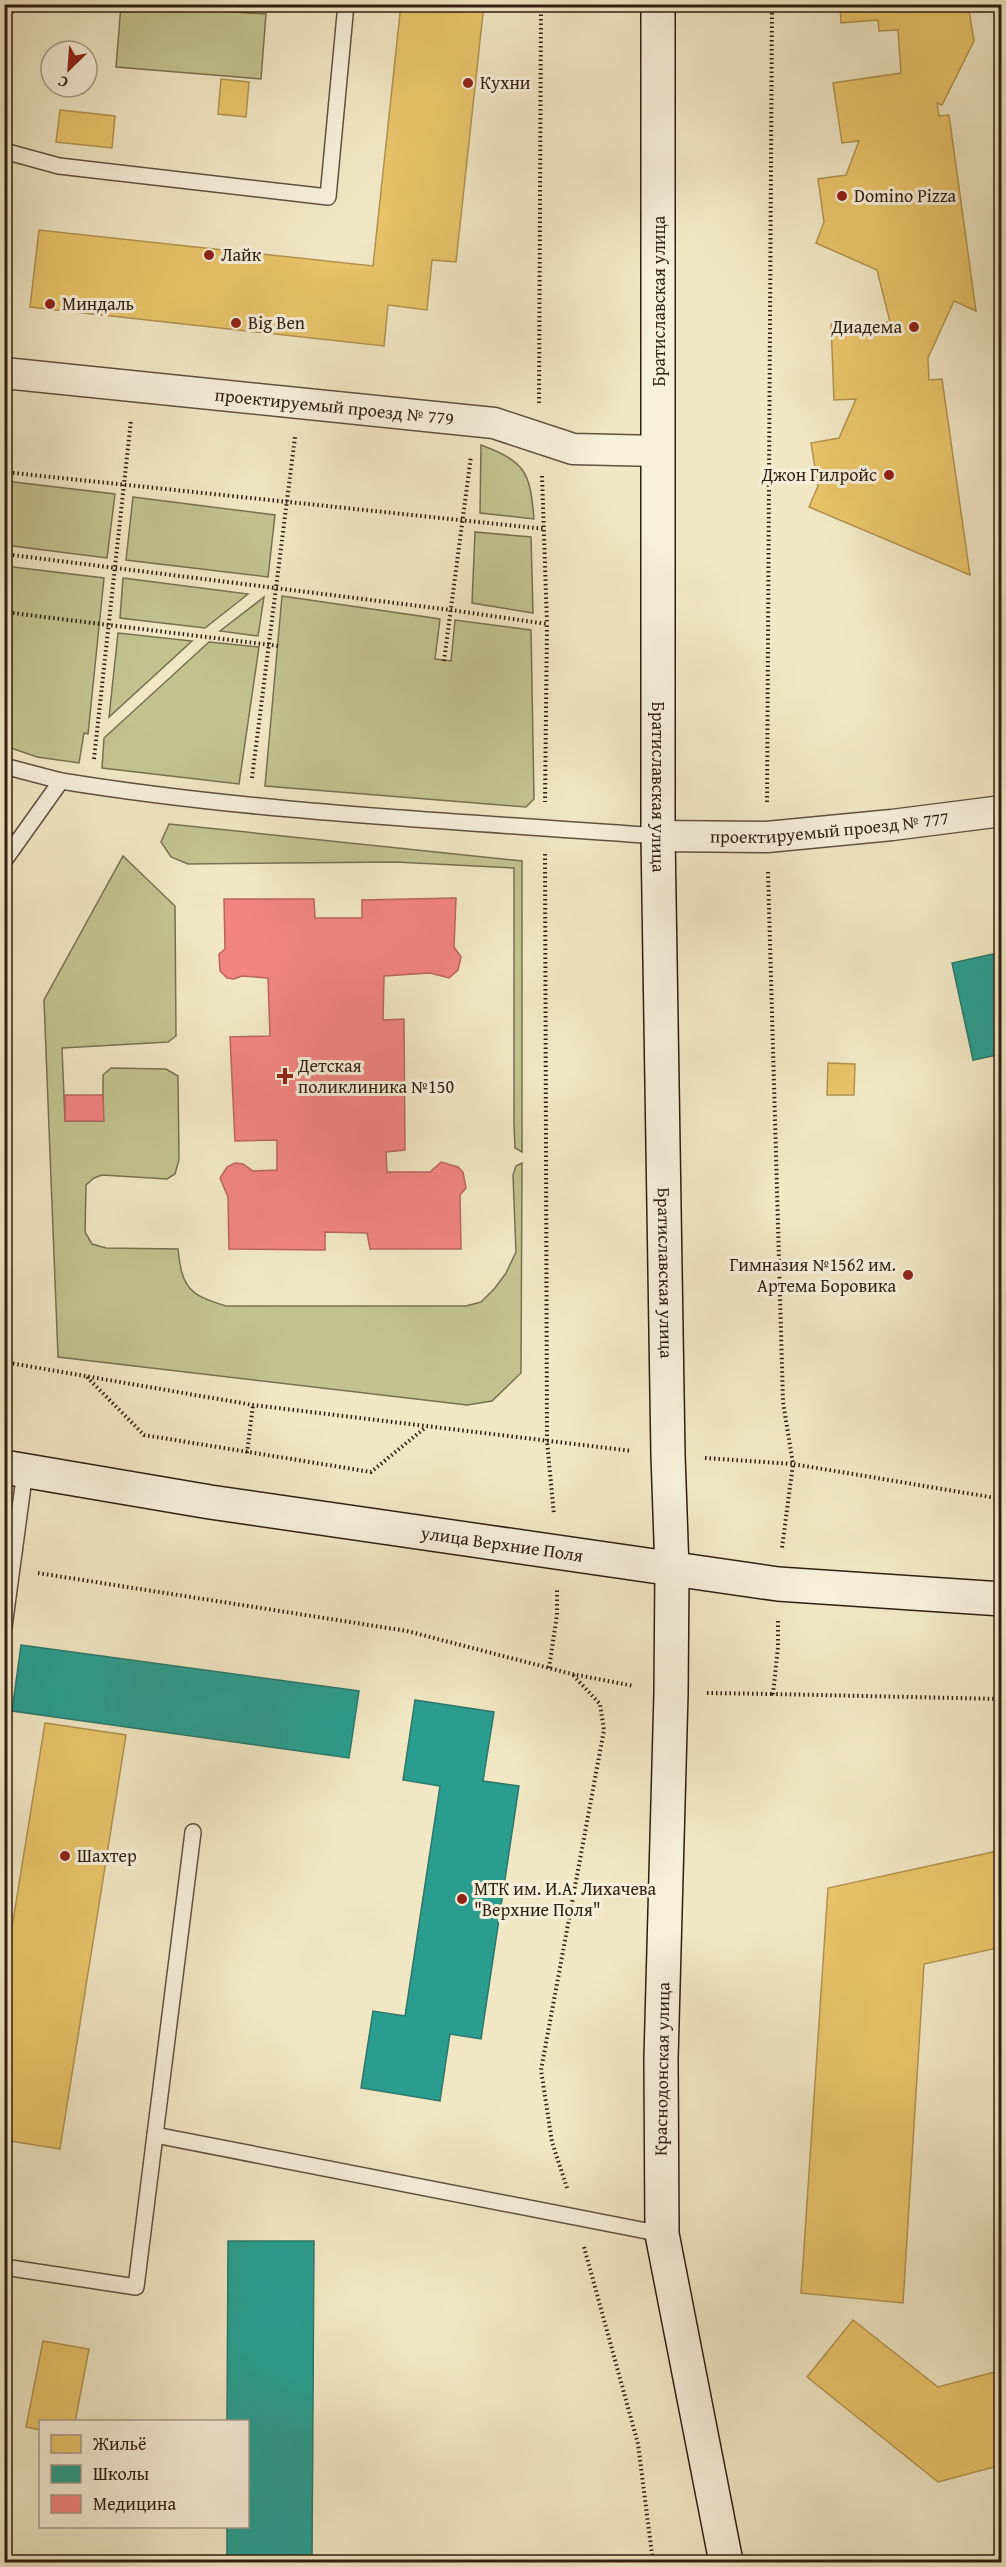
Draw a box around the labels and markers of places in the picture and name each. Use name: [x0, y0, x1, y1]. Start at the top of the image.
place label: Кухни: [480, 69, 531, 96]
marker: Кухни: [461, 76, 475, 90]
place label: Domino Pizza: [854, 182, 957, 209]
marker: Domino Pizza: [835, 189, 849, 203]
place label: Лайк: [221, 241, 262, 268]
marker: Лайк: [202, 248, 216, 262]
place label: Миндаль: [62, 290, 134, 317]
marker: Миндаль: [43, 297, 57, 311]
place label: Big Ben: [248, 309, 305, 336]
place label: Диадема: [831, 313, 902, 340]
marker: Big Ben: [229, 316, 243, 330]
marker: Диадема: [907, 320, 921, 334]
place label: Джон Гилройс: [761, 461, 877, 488]
marker: Джон Гилройс: [882, 468, 896, 482]
place label: Детская поликлиника №150: [297, 1052, 454, 1100]
marker: Детская поликлиника №150: [276, 1067, 294, 1085]
place label: Гимназия №1562 им. Артема Боровика: [730, 1251, 896, 1299]
marker: Гимназия №1562 им. Артема Боровика: [901, 1268, 915, 1282]
place label: Шахтер: [77, 1842, 137, 1869]
marker: Шахтер: [58, 1849, 72, 1863]
place label: МТК им. И.А. Лихачева "Верхние Поля": [474, 1875, 657, 1923]
marker: МТК им. И.А. Лихачева "Верхние Поля": [455, 1892, 469, 1906]

